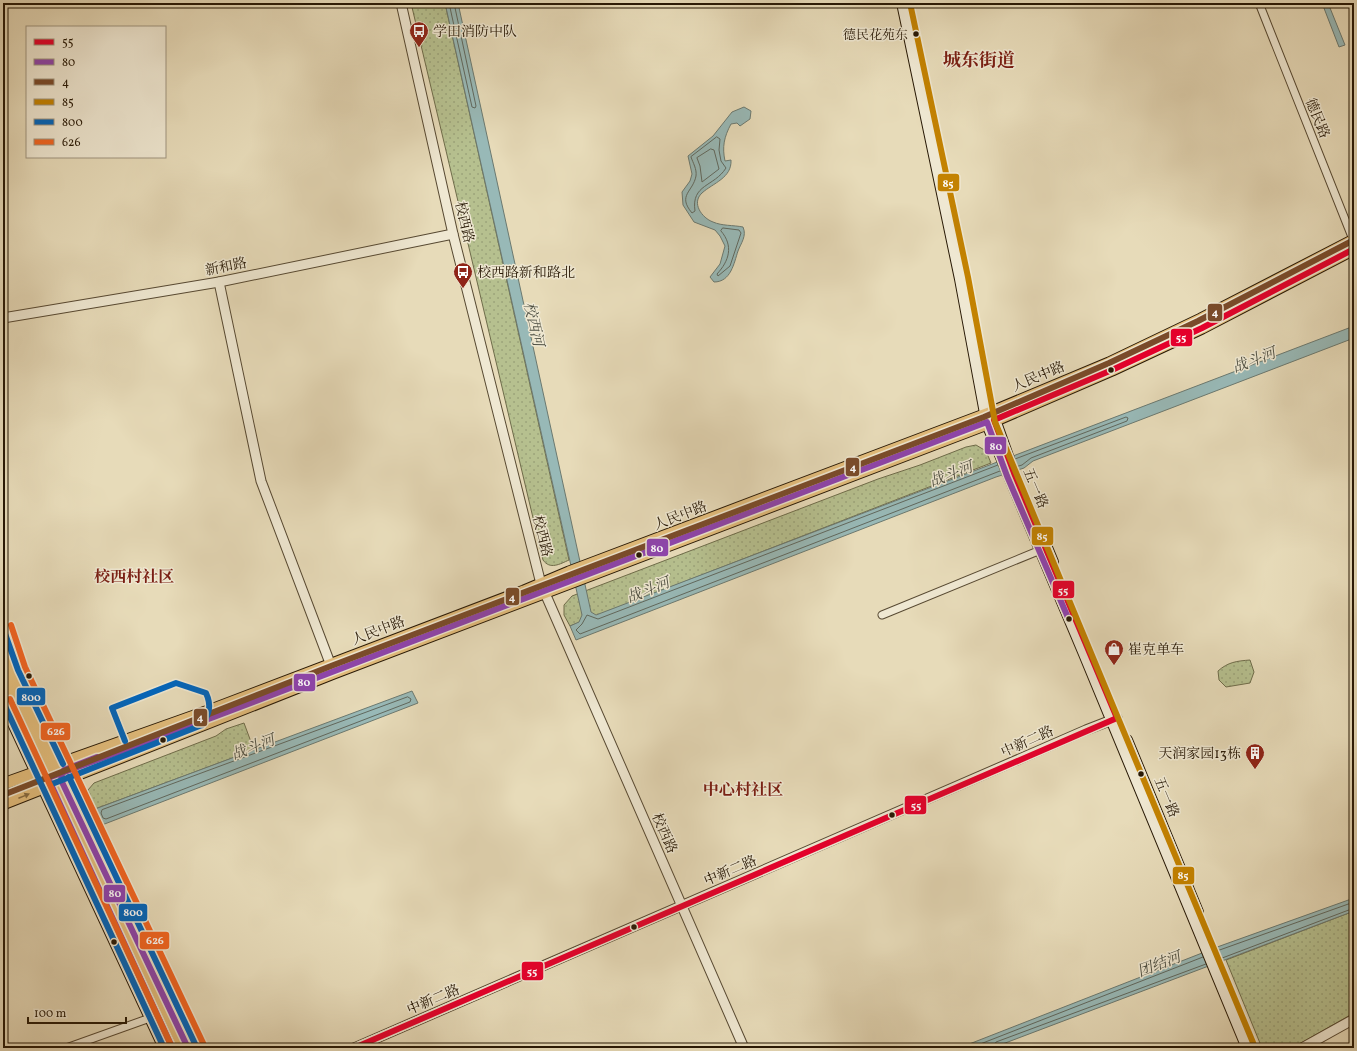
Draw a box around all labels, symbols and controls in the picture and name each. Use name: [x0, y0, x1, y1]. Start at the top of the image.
bus stop icon: 学田消防中队: [408, 20, 430, 48]
place label: 学田消防中队: [433, 23, 517, 42]
legend: [26, 26, 166, 158]
place label: 德民花苑东: [843, 27, 908, 45]
marker: 德民花苑东: [911, 29, 921, 39]
text: 55: [62, 35, 74, 51]
district label: 城东街道: [943, 49, 1015, 74]
text: 80: [62, 55, 75, 71]
text: 4: [62, 75, 69, 91]
text: 85: [62, 95, 74, 111]
street label: 德民路: [1300, 96, 1333, 142]
text: 800: [62, 115, 83, 131]
text: 626: [62, 135, 81, 151]
line badge: 85: [937, 173, 960, 192]
text: 85: [942, 177, 954, 192]
street label: 校西路: [450, 200, 478, 245]
street label: 新和路: [204, 254, 249, 281]
bus stop icon: 校西路新和路北: [452, 261, 474, 289]
place label: 校西路新和路北: [477, 264, 575, 283]
water label: 校西河: [517, 300, 549, 352]
line badge: 4: [1207, 303, 1223, 322]
text: 4: [1212, 306, 1219, 321]
line badge: 55: [1170, 328, 1193, 347]
text: 55: [1176, 331, 1186, 346]
water label: 战斗河: [1230, 342, 1282, 379]
street label: 人民中路: [1009, 358, 1068, 397]
unlabelled marker: [1106, 365, 1116, 375]
line badge: 80: [984, 436, 1007, 455]
text: 80: [990, 440, 1003, 455]
water label: 战斗河: [927, 456, 979, 493]
line badge: 4: [845, 457, 860, 477]
text: 4: [850, 461, 857, 476]
street label: 五一路: [1018, 466, 1052, 512]
street label: 人民中路: [651, 497, 710, 535]
street label: 校西路: [527, 514, 556, 559]
line badge: 85: [1031, 526, 1054, 546]
text: 85: [1036, 530, 1048, 545]
line badge: 80: [646, 538, 669, 557]
text: 80: [651, 542, 664, 557]
unlabelled marker: [634, 550, 644, 560]
district label: 校西村社区: [94, 567, 174, 589]
water label: 战斗河: [624, 572, 676, 610]
line badge: 55: [1052, 580, 1075, 599]
text: 55: [1058, 584, 1068, 599]
line badge: 4: [505, 587, 520, 606]
text: 4: [509, 591, 516, 606]
street label: 人民中路: [349, 612, 408, 650]
unlabelled marker: [1064, 614, 1074, 624]
shop icon: 崔克单车: [1103, 638, 1125, 666]
place label: 崔克单车: [1128, 641, 1184, 660]
unlabelled marker: [24, 671, 34, 681]
line badge: 80: [293, 673, 316, 692]
text: 80: [298, 676, 311, 691]
line badge: 800: [16, 687, 46, 706]
text: 800: [21, 691, 41, 706]
line badge: 4: [193, 708, 208, 727]
text: 4: [197, 711, 204, 726]
line badge: 626: [40, 722, 71, 741]
street label: 中新二路: [998, 722, 1057, 762]
text: 626: [47, 725, 65, 740]
water label: 战斗河: [229, 729, 281, 766]
unlabelled marker: [158, 735, 168, 745]
building icon: 天润家园13栋: [1244, 742, 1266, 770]
place label: 天润家园13栋: [1158, 745, 1241, 764]
unlabelled marker: [1136, 769, 1146, 779]
street label: 五一路: [1149, 775, 1183, 821]
district label: 中心村社区: [703, 780, 783, 802]
one-way arrow: [18, 793, 29, 799]
line badge: 55: [904, 795, 927, 815]
text: 55: [911, 799, 921, 814]
unlabelled marker: [887, 810, 897, 820]
street label: 校西路: [646, 811, 681, 857]
street label: 中新二路: [701, 852, 760, 891]
line badge: 85: [1172, 866, 1195, 885]
text: 85: [1177, 869, 1189, 884]
line badge: 80: [103, 884, 126, 903]
text: 80: [109, 887, 122, 902]
line badge: 800: [118, 903, 148, 922]
text: 800: [123, 906, 143, 921]
unlabelled marker: [629, 922, 639, 932]
line badge: 626: [139, 931, 170, 950]
text: 626: [146, 934, 164, 949]
unlabelled marker: [109, 937, 119, 947]
water label: 团结河: [1135, 946, 1187, 983]
line badge: 55: [521, 961, 544, 981]
text: 55: [527, 965, 537, 980]
street label: 中新二路: [404, 981, 463, 1020]
scale bar: [28, 999, 126, 1025]
text: 100 m: [34, 1006, 67, 1022]

